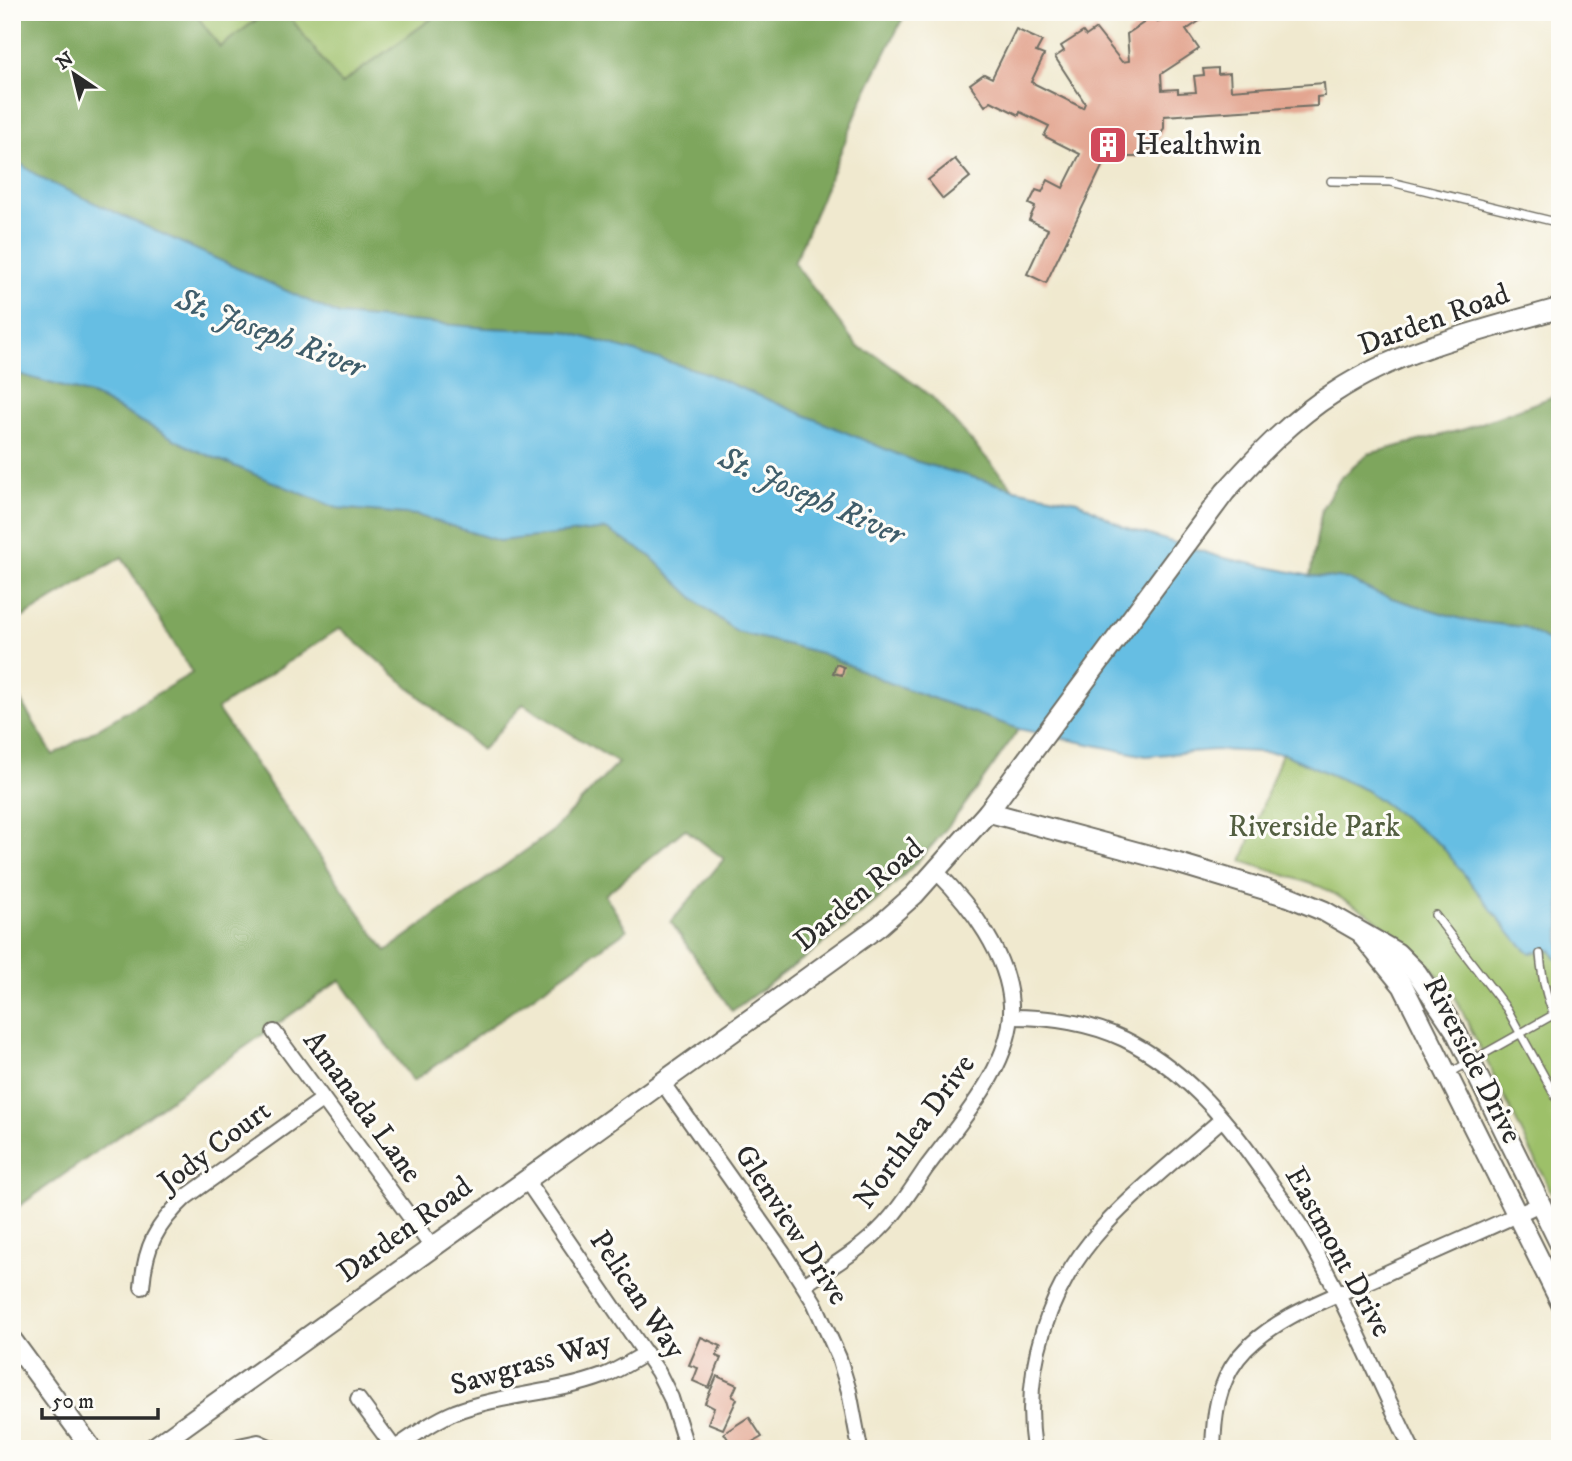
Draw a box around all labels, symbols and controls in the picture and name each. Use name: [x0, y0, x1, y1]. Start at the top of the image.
north arrow: [38, 38, 108, 108]
text: N: [52, 47, 78, 75]
building icon: Healthwin: [1087, 124, 1129, 166]
place label: Healthwin: [1135, 127, 1262, 164]
street label: Darden Road: [1354, 276, 1514, 364]
water label: St. Joseph River: [169, 279, 372, 389]
water label: St. Joseph River: [711, 438, 912, 557]
park label: Riverside Park: [1228, 809, 1400, 846]
street label: Darden Road: [787, 830, 931, 960]
street label: Riverside Drive: [1414, 970, 1530, 1150]
street label: Amanada Lane: [294, 1024, 430, 1190]
street label: Northlea Drive: [846, 1047, 984, 1217]
street label: Jody Court: [149, 1093, 279, 1203]
street label: Glenview Drive: [725, 1138, 857, 1312]
street label: Eastmont Drive: [1276, 1160, 1400, 1344]
street label: Darden Road: [330, 1169, 480, 1291]
street label: Pelican Way: [581, 1224, 694, 1367]
street label: Sawgrass Way: [447, 1323, 616, 1405]
scale bar: [42, 1377, 158, 1421]
text: 50 m: [52, 1389, 94, 1415]

